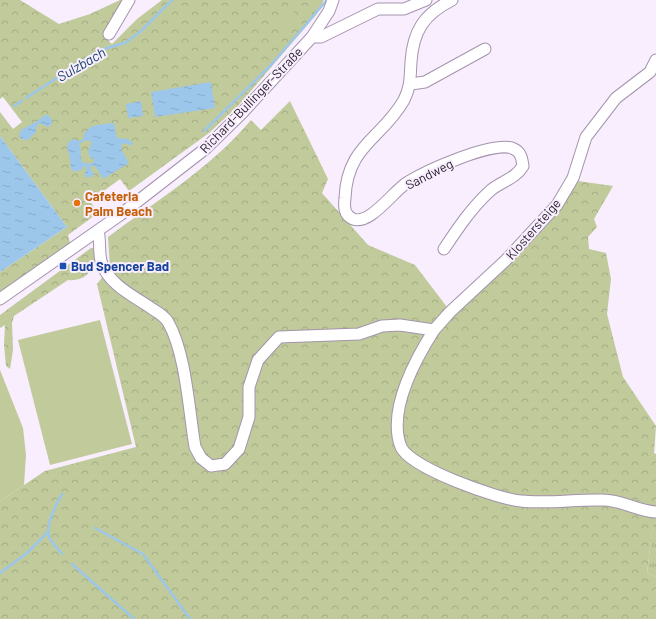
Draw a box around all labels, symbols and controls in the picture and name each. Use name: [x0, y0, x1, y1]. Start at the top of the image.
water label: Sulzbach: [54, 43, 108, 85]
street label: Richard-Bullinger-Straße: [196, 44, 306, 156]
street label: Sandweg: [403, 155, 456, 193]
place label: Cafeteria Palm Beach: [85, 188, 152, 219]
street label: Klostersteige: [502, 195, 564, 263]
marker: Cafeteria Palm Beach: [72, 198, 82, 208]
place label: Bud Spencer Bad: [71, 258, 169, 274]
marker: Bud Spencer Bad: [58, 261, 68, 271]

